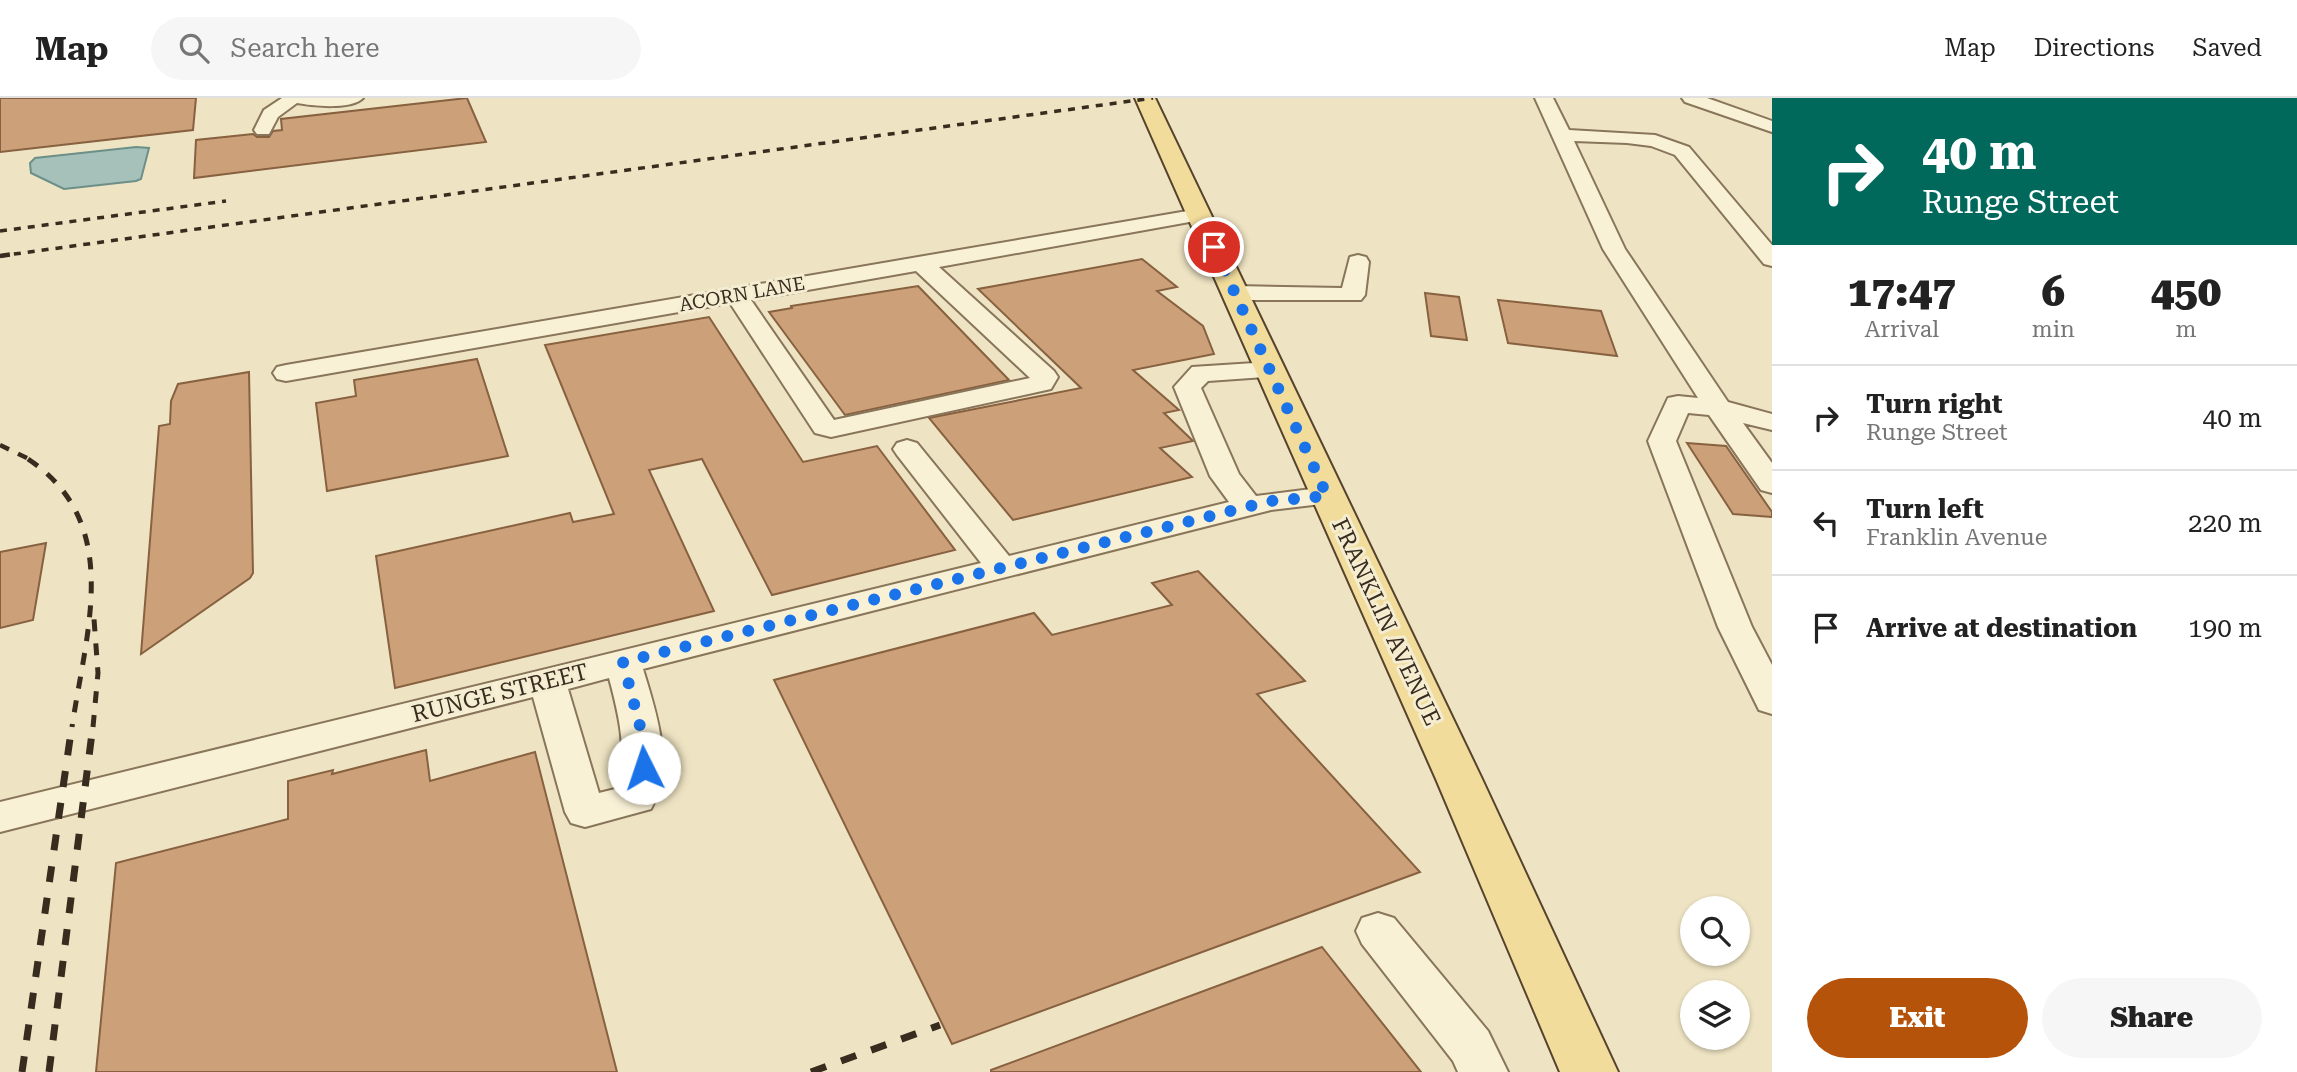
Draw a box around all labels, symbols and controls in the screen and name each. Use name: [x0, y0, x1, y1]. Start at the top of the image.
search box: [151, 17, 641, 80]
text: Map: [35, 29, 109, 68]
icon: search: [175, 29, 213, 67]
text: Search here: [231, 33, 380, 63]
text: Map: [1944, 34, 1996, 62]
text: Directions: [2034, 34, 2154, 62]
text: Saved: [2192, 34, 2262, 62]
text: 40 m: [1922, 124, 2037, 181]
icon: right: [1807, 126, 1898, 217]
text: Runge Street: [1922, 183, 2119, 221]
pin: [1184, 217, 1244, 277]
icon: arrive: [1195, 228, 1233, 266]
text: 17:47: [1848, 267, 1956, 316]
text: 6: [2041, 267, 2065, 316]
text: 450: [2151, 267, 2221, 316]
street label: ACORN LANE: [677, 272, 807, 316]
text: Arrival: [1864, 316, 1939, 343]
text: min: [2032, 316, 2075, 343]
text: m: [2175, 316, 2196, 343]
text: Turn right: [1866, 389, 2002, 419]
icon: right: [1807, 399, 1845, 437]
text: 40 m: [2203, 403, 2262, 433]
text: Runge Street: [1866, 419, 2008, 446]
text: Turn left: [1866, 494, 1984, 524]
icon: left: [1807, 504, 1845, 542]
text: 220 m: [2188, 508, 2262, 538]
street label: FRANKLIN AVENUE: [1326, 514, 1446, 730]
text: Franklin Avenue: [1866, 524, 2047, 551]
icon: arrive: [1807, 609, 1845, 647]
text: Arrive at destination: [1866, 613, 2137, 643]
text: 190 m: [2188, 613, 2262, 643]
street label: RUNGE STREET: [409, 658, 591, 728]
position arrow: [607, 731, 681, 805]
map controls: [1680, 896, 1750, 1050]
button: search: [1680, 896, 1750, 966]
button: Exit: [1807, 978, 2028, 1058]
button: Share: [2042, 978, 2262, 1058]
button: layers: [1680, 980, 1750, 1050]

